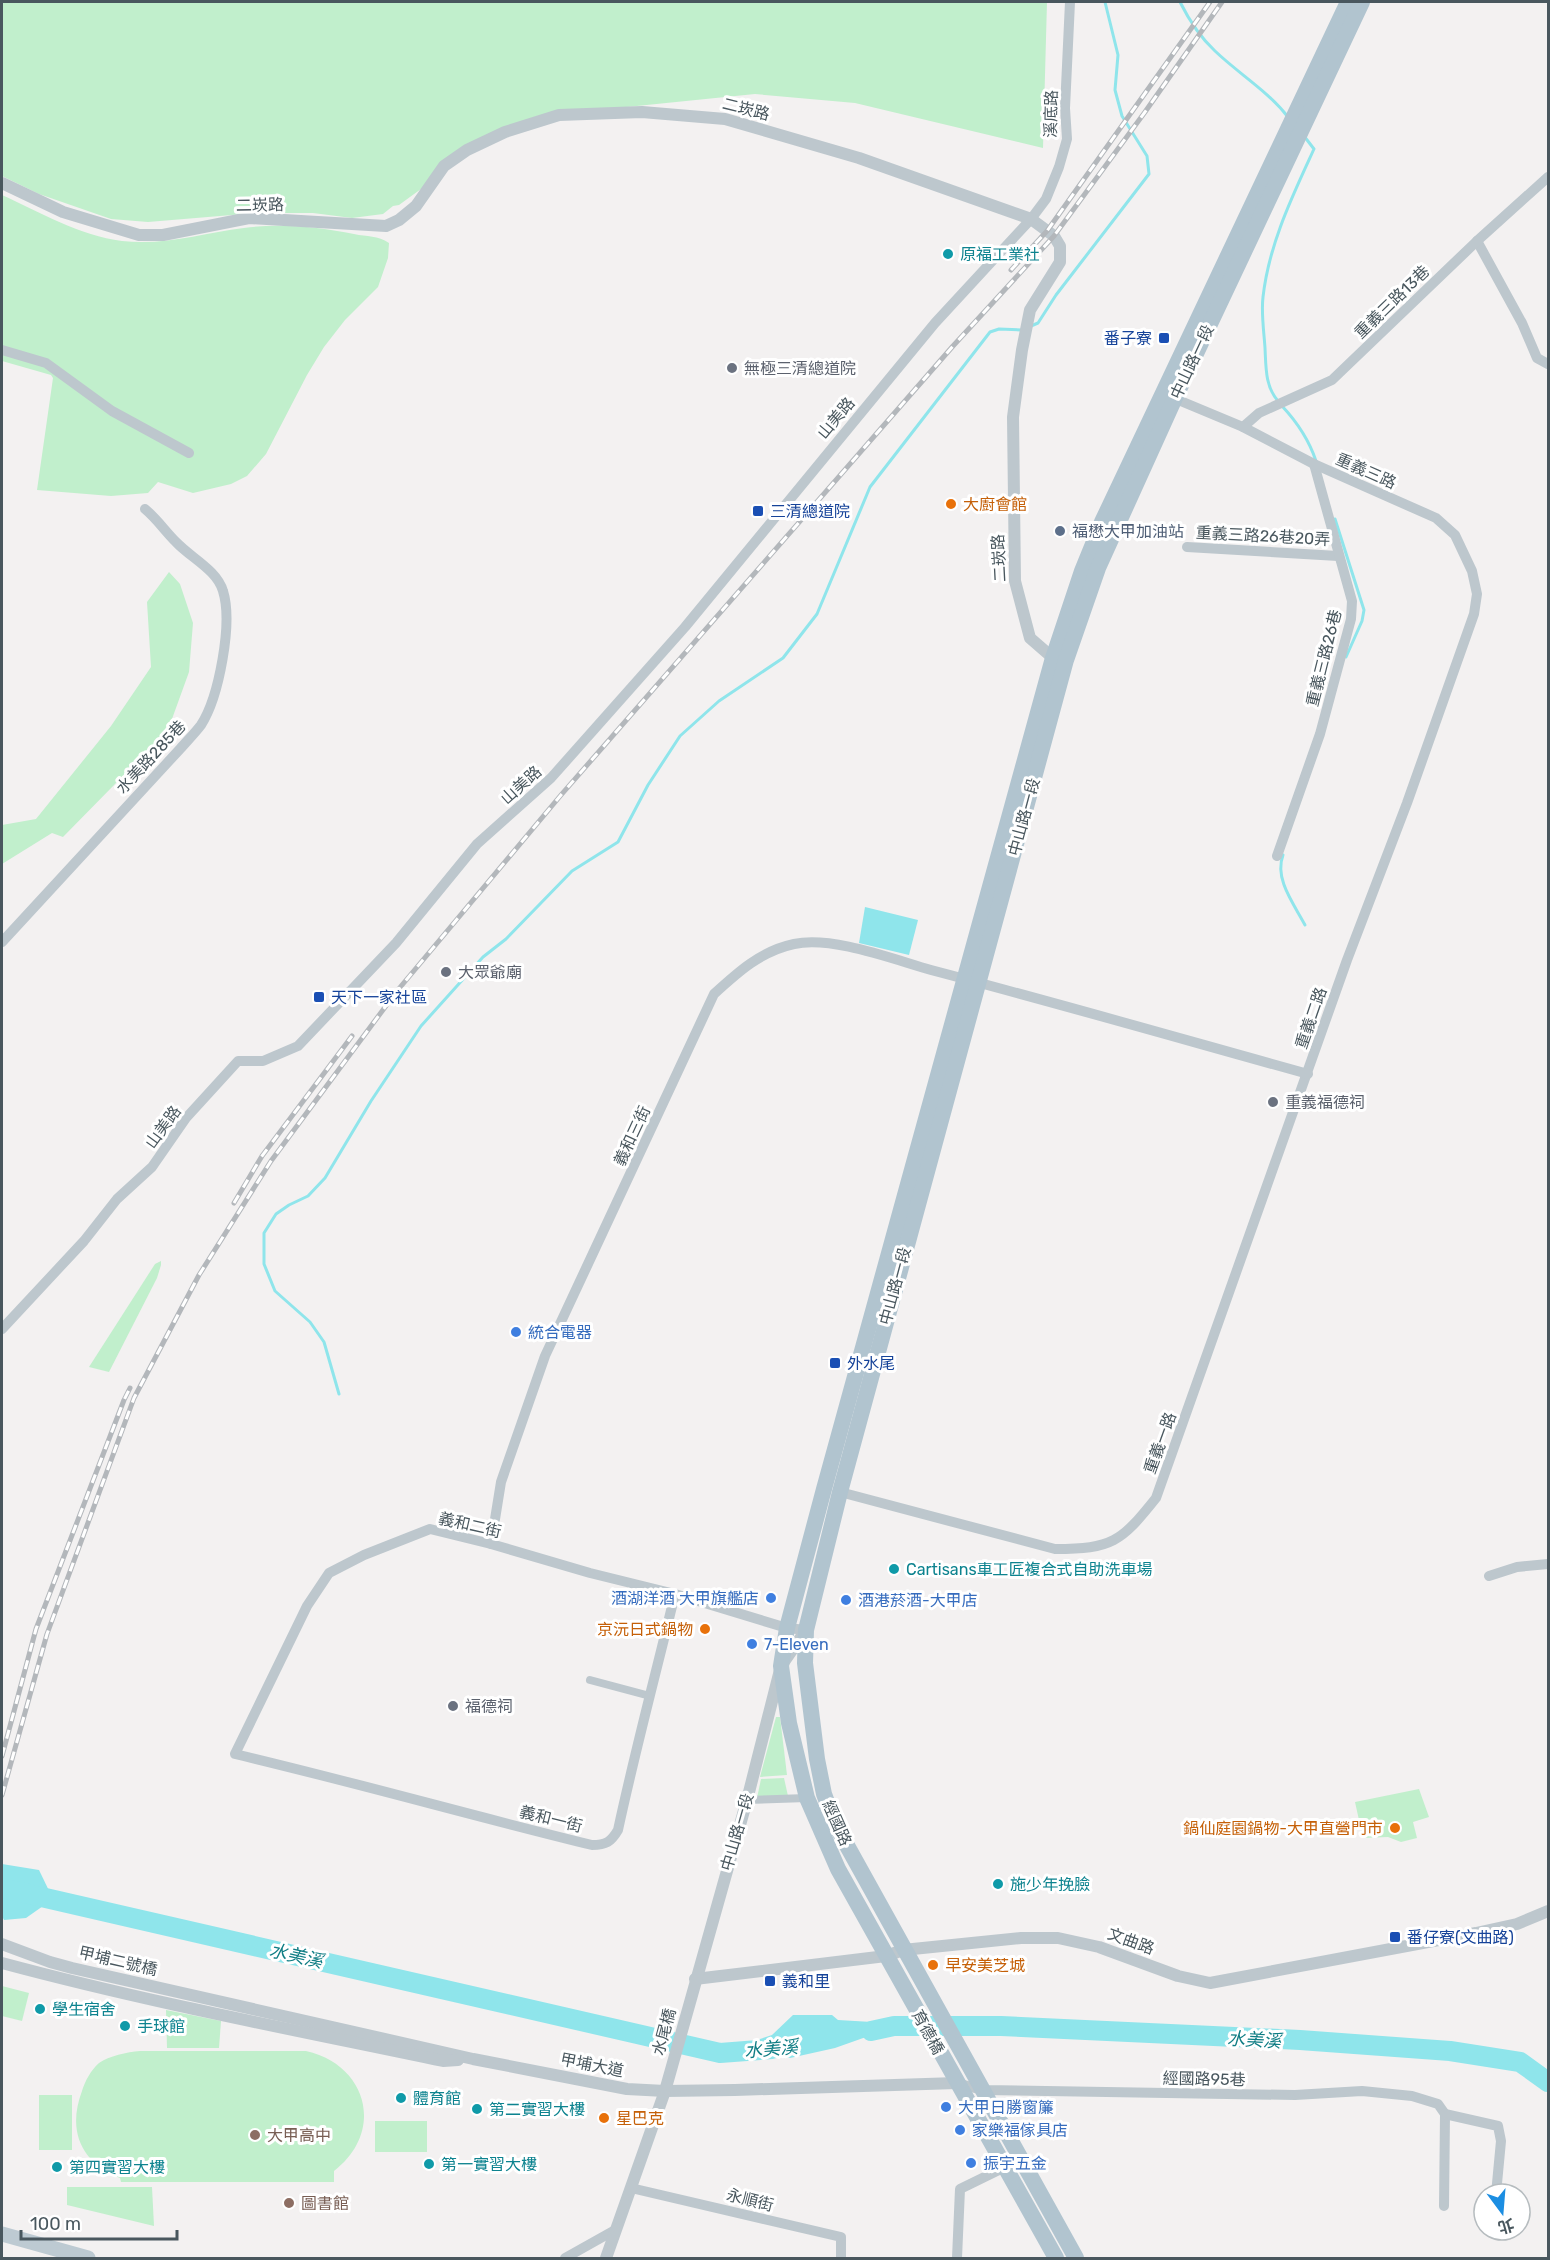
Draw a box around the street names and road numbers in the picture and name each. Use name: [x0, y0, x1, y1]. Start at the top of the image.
street label: 溪底路: [1041, 90, 1061, 138]
street label: 二崁路: [720, 94, 772, 124]
street label: 二崁路: [236, 195, 284, 215]
street label: 重義三路13巷: [1351, 262, 1433, 342]
street label: 中山路一段: [1166, 322, 1218, 402]
street label: 山美路: [813, 394, 859, 442]
street label: 重義三路: [1333, 449, 1399, 493]
street label: 重義三路26巷20弄: [1195, 523, 1331, 549]
street label: 二崁路: [988, 534, 1010, 582]
street label: 重義三路26巷: [1303, 608, 1345, 708]
street label: 水美路285巷: [112, 716, 190, 798]
street label: 山美路: [497, 762, 545, 808]
street label: 中山路一段: [1004, 776, 1044, 858]
street label: 重義二路: [1292, 985, 1330, 1051]
street label: 山美路: [141, 1102, 185, 1152]
street label: 義和三街: [610, 1103, 654, 1169]
street label: 中山路一段: [875, 1245, 915, 1327]
street label: 重義一路: [1140, 1410, 1180, 1476]
street label: 義和二街: [437, 1509, 503, 1541]
street label: 中山路一段: [717, 1791, 757, 1873]
street label: 經國路: [819, 1797, 855, 1849]
street label: 義和一街: [518, 1802, 584, 1836]
street label: 文曲路: [1105, 1924, 1157, 1958]
street label: 甲埔二號橋: [77, 1943, 159, 1979]
street label: 水尾橋: [649, 2006, 679, 2058]
street label: 育德橋: [908, 2006, 948, 2058]
street label: 甲埔大道: [559, 2050, 625, 2080]
street label: 經國路95巷: [1162, 2069, 1246, 2089]
street label: 永順街: [724, 2185, 776, 2215]

